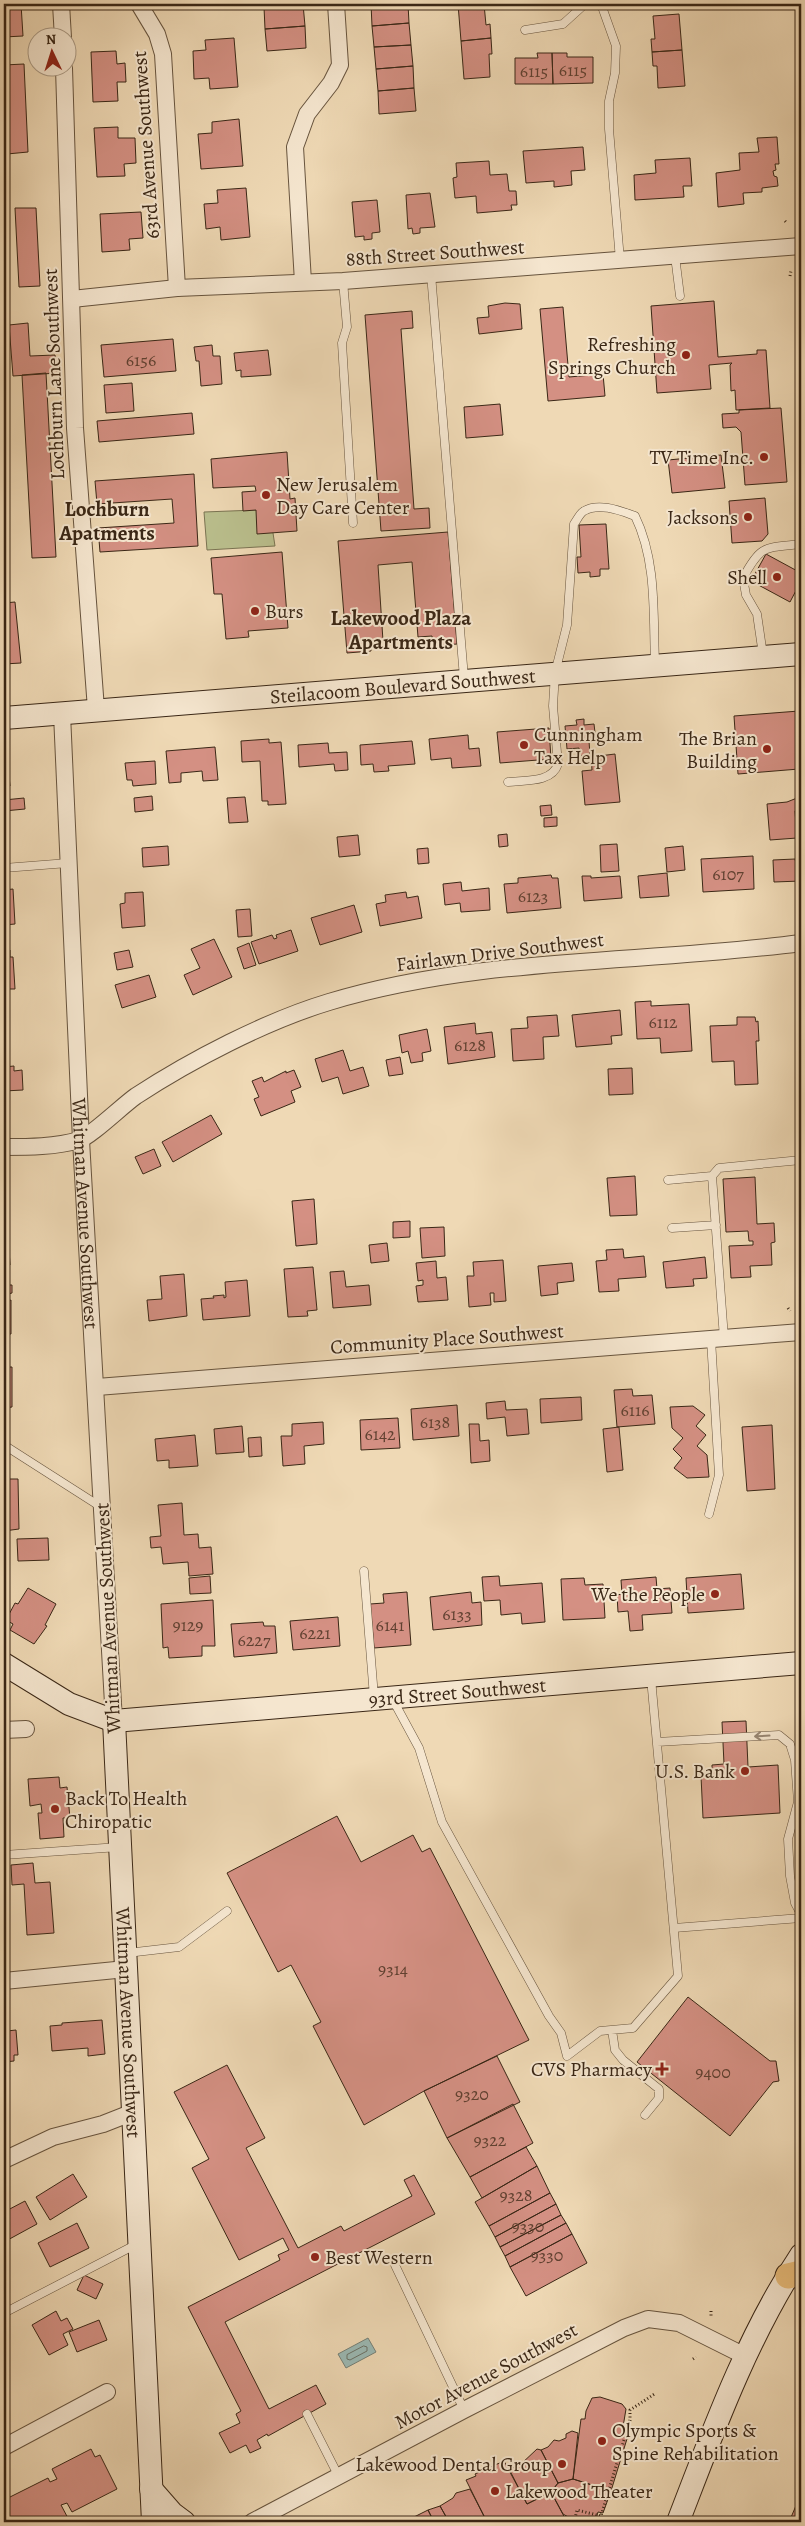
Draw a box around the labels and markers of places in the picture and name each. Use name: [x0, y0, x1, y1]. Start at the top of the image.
place label: Refreshing Springs Church: [548, 331, 676, 381]
marker: Refreshing Springs Church: [680, 349, 692, 361]
place label: TV Time Inc.: [649, 444, 754, 471]
marker: TV Time Inc.: [758, 451, 770, 463]
place label: New Jerusalem Day Care Center: [276, 471, 410, 521]
marker: New Jerusalem Day Care Center: [260, 489, 272, 501]
place label: Jacksons: [667, 504, 738, 531]
marker: Jacksons: [742, 511, 754, 523]
place label: Shell: [727, 564, 767, 591]
marker: Shell: [771, 571, 783, 583]
place label: Burs: [265, 598, 303, 625]
marker: Burs: [249, 605, 261, 617]
place label: Cunningham Tax Help: [534, 721, 643, 771]
place label: The Brian Building: [679, 725, 757, 775]
marker: Cunningham Tax Help: [518, 739, 530, 751]
marker: The Brian Building: [761, 743, 773, 755]
place label: We the People: [590, 1581, 705, 1608]
marker: We the People: [709, 1588, 721, 1600]
place label: U.S. Bank: [655, 1758, 735, 1785]
marker: U.S. Bank: [739, 1765, 751, 1777]
place label: Back To Health Chiropatic: [65, 1785, 188, 1835]
marker: Back To Health Chiropatic: [49, 1803, 61, 1815]
place label: CVS Pharmacy: [531, 2056, 653, 2083]
marker: CVS Pharmacy: [656, 2063, 668, 2075]
place label: Best Western: [325, 2244, 433, 2271]
marker: Best Western: [309, 2251, 321, 2263]
place label: Olympic Sports & Spine Rehabilitation: [612, 2417, 779, 2467]
marker: Olympic Sports & Spine Rehabilitation: [596, 2435, 608, 2447]
place label: Lakewood Dental Group: [355, 2451, 552, 2478]
marker: Lakewood Dental Group: [556, 2458, 568, 2470]
place label: Lakewood Theater: [505, 2478, 653, 2505]
marker: Lakewood Theater: [489, 2485, 501, 2497]

